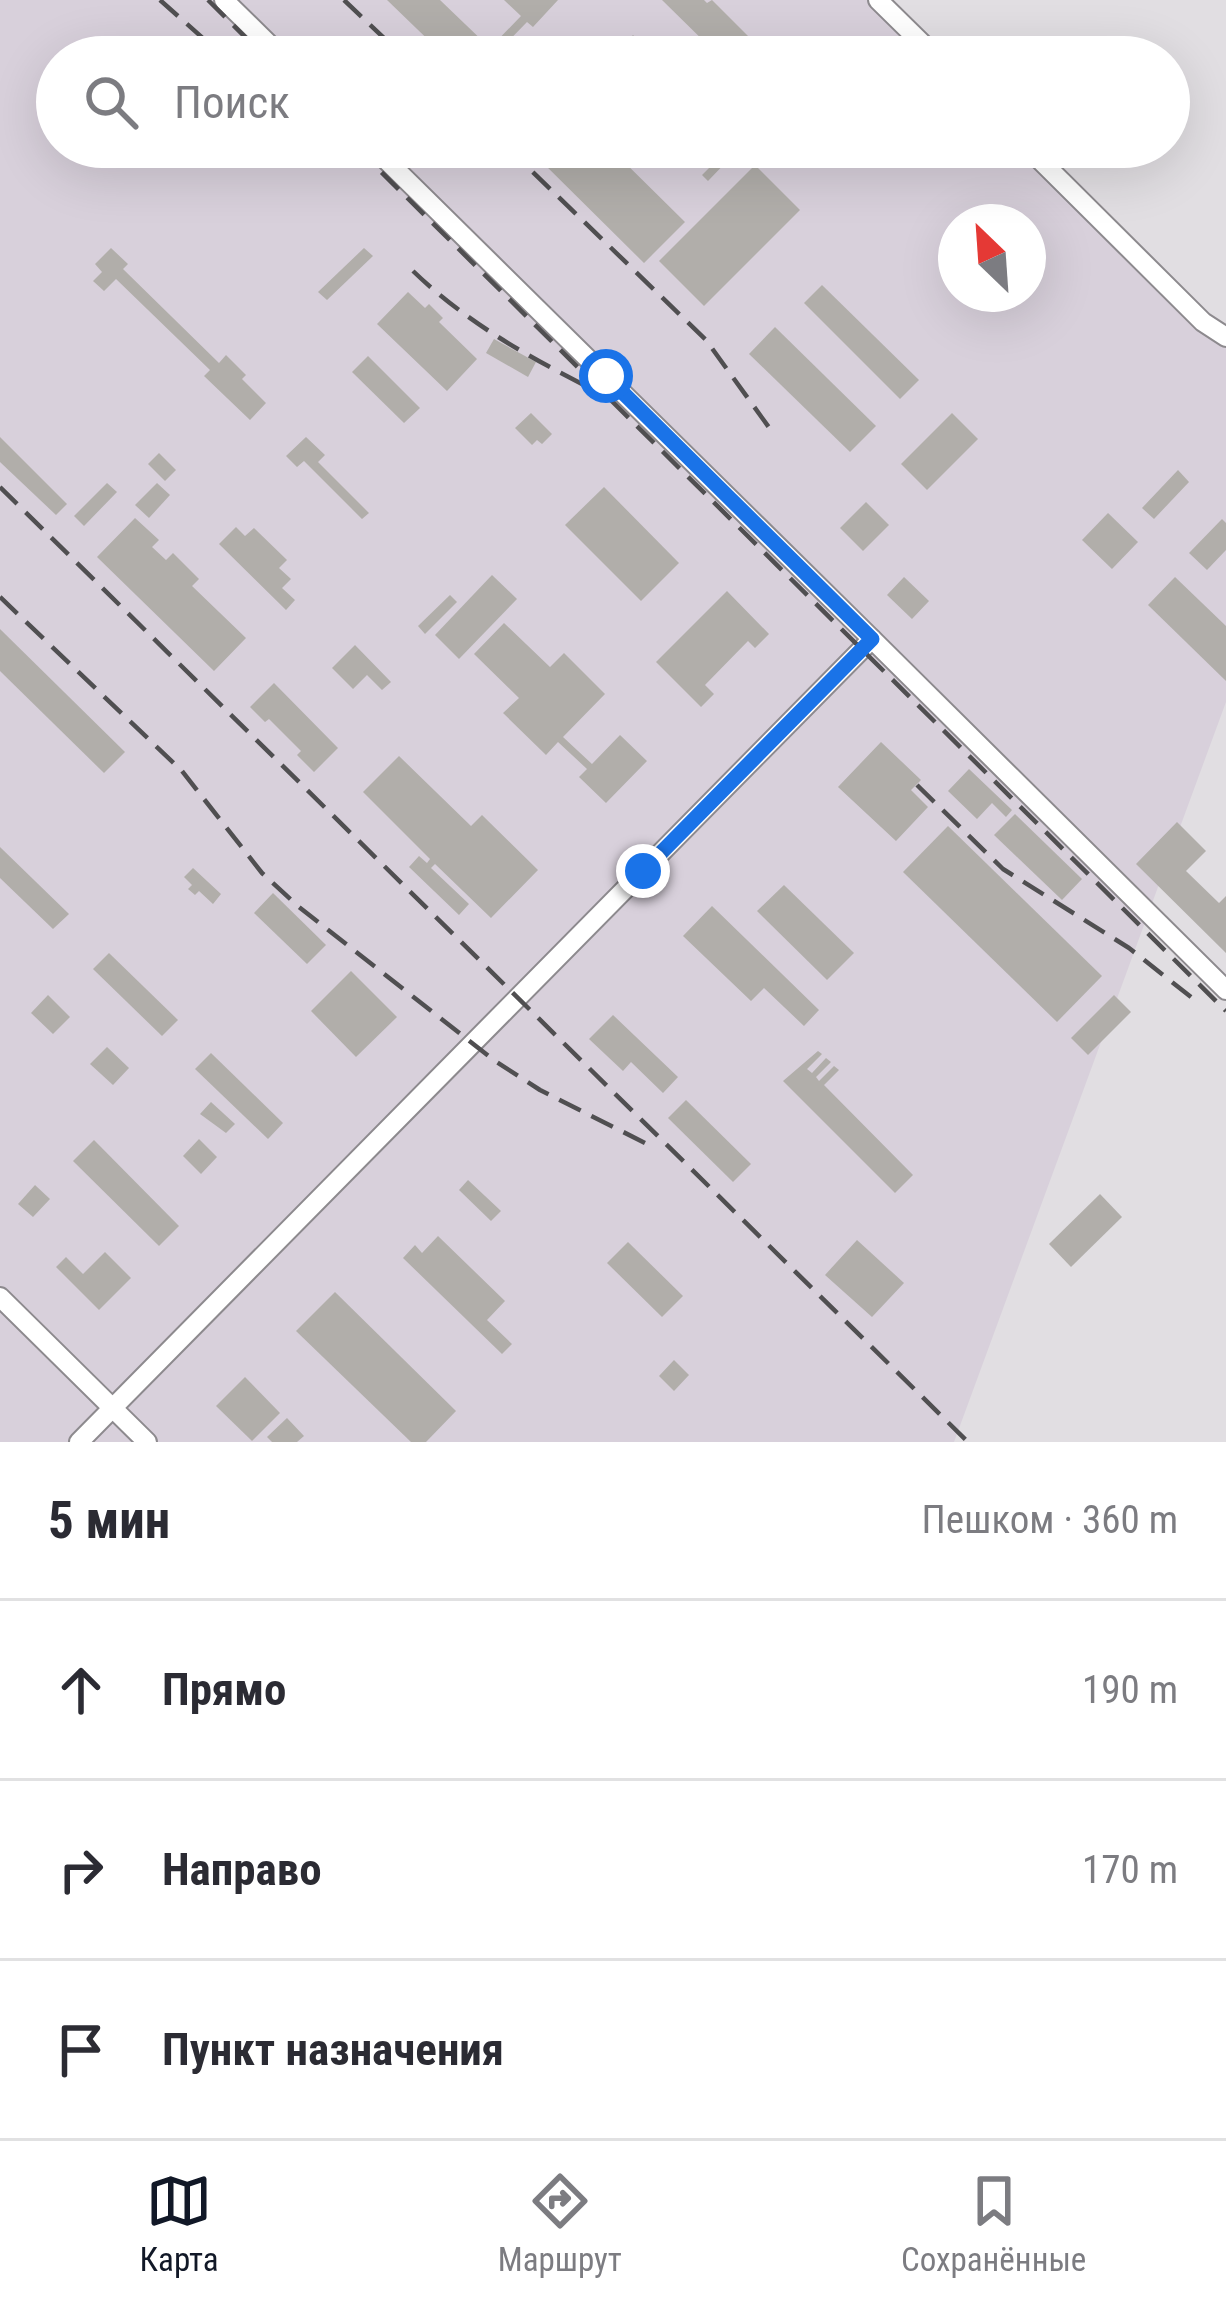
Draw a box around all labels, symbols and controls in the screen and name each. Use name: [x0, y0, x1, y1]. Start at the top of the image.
search box: [36, 36, 1190, 168]
icon: search: [78, 69, 144, 135]
text: Поиск: [174, 76, 290, 129]
north arrow: [938, 204, 1046, 312]
route start: [579, 349, 633, 403]
route end: [616, 844, 670, 898]
text: 5 мин: [48, 1491, 170, 1550]
text: Пешком · 360 m: [921, 1497, 1178, 1543]
icon: ahead: [48, 1657, 114, 1723]
text: Прямо: [162, 1663, 286, 1716]
text: 190 m: [1082, 1667, 1178, 1713]
icon: right: [48, 1837, 114, 1903]
text: Направо: [162, 1843, 322, 1896]
text: 170 m: [1082, 1847, 1178, 1893]
icon: arrive: [48, 2017, 114, 2083]
text: Пункт назначения: [162, 2023, 504, 2076]
tab: Карта: [140, 2168, 218, 2279]
tab: Маршрут: [498, 2168, 622, 2279]
tab: Сохранённые: [901, 2168, 1086, 2279]

